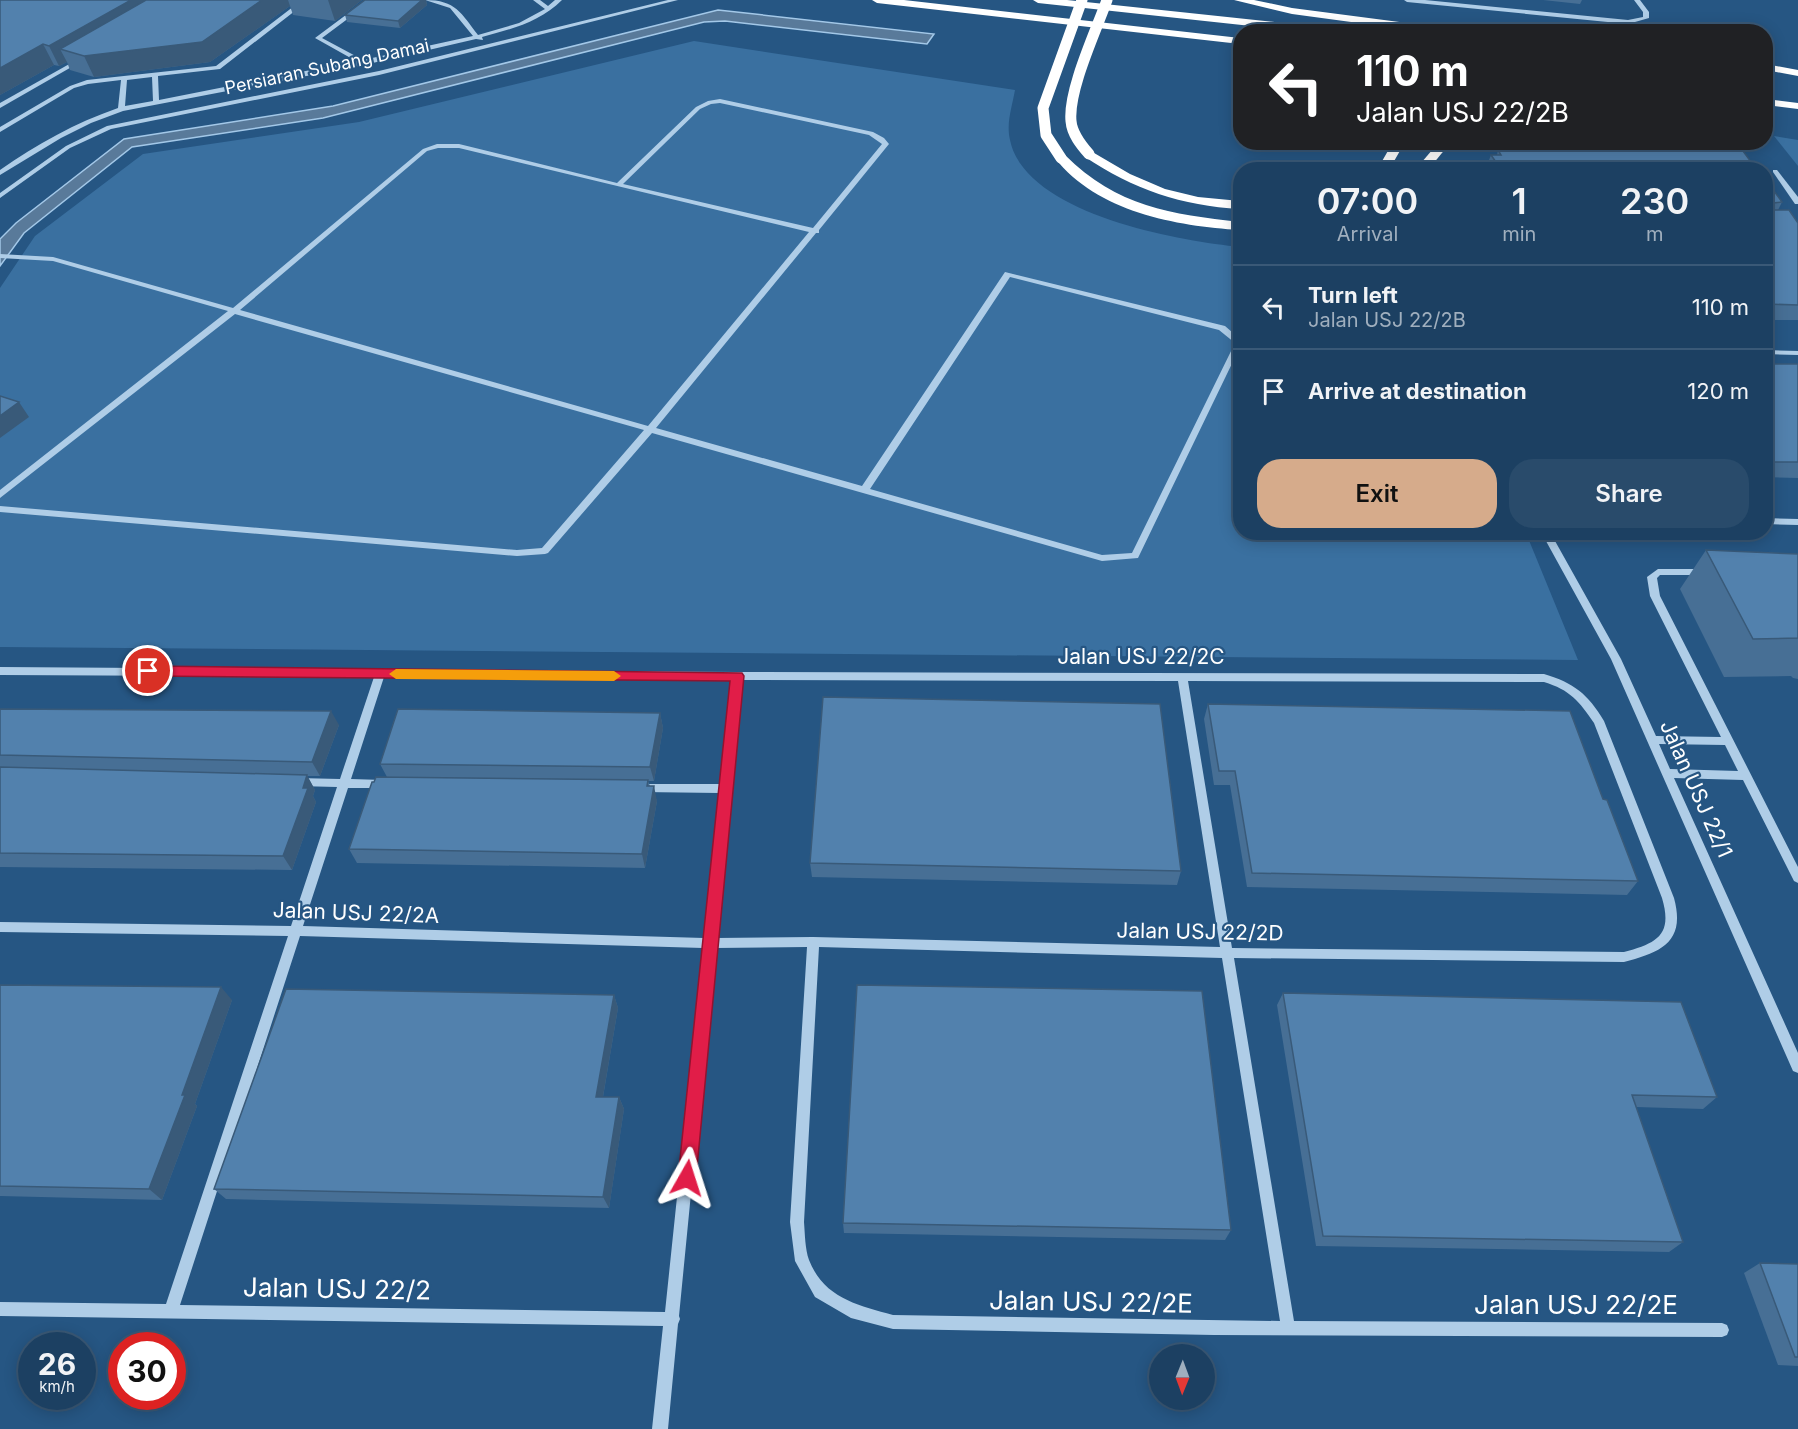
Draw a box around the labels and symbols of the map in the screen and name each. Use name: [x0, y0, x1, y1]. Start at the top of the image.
street label: Persiaran Subang Damai: [223, 35, 431, 98]
street label: Jalan USJ 22/2C: [1057, 644, 1225, 669]
pin: [122, 645, 173, 696]
street label: Jalan USJ 22/1: [1655, 716, 1738, 861]
street label: Jalan USJ 22/2A: [272, 897, 440, 928]
street label: Jalan USJ 22/2D: [1116, 918, 1284, 945]
position arrow: [655, 1146, 719, 1210]
street label: Jalan USJ 22/2: [243, 1271, 431, 1306]
street label: Jalan USJ 22/2E: [989, 1284, 1193, 1319]
street label: Jalan USJ 22/2E: [1474, 1289, 1678, 1320]
speed limit sign: 30: [108, 1332, 186, 1410]
north arrow: [1149, 1344, 1215, 1410]

